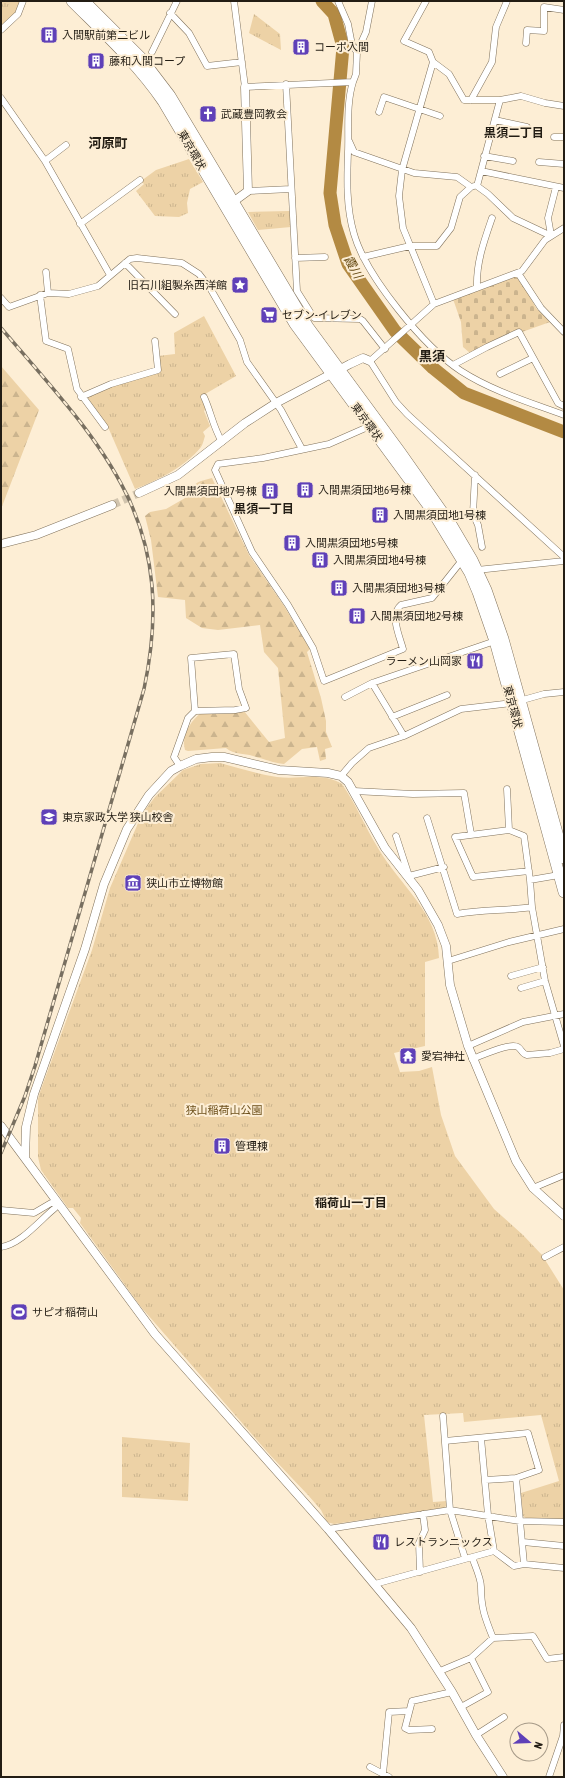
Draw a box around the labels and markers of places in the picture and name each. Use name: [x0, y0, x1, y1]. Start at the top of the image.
building icon: 入間駅前第二ビル: [39, 25, 59, 45]
place label: 入間駅前第二ビル: [62, 29, 150, 41]
building icon: コーポ入間: [291, 37, 311, 57]
place label: コーポ入間: [314, 41, 369, 53]
building icon: 藤和入間コープ: [86, 51, 106, 71]
place label: 藤和入間コープ: [109, 55, 185, 67]
church icon: 武蔵豊岡教会: [198, 104, 218, 124]
place label: 武蔵豊岡教会: [221, 108, 287, 120]
place icon: 旧石川組製糸西洋館: [230, 275, 250, 295]
place label: 旧石川組製糸西洋館: [128, 279, 227, 291]
supermarket icon: セブン-イレブン: [259, 305, 279, 325]
place label: セブン-イレブン: [282, 309, 362, 321]
building icon: 入間黒須団地6号棟: [295, 480, 315, 500]
building icon: 入間黒須団地7号棟: [260, 481, 280, 501]
place label: 入間黒須団地6号棟: [318, 484, 411, 496]
place label: 入間黒須団地7号棟: [164, 485, 257, 497]
building icon: 入間黒須団地1号棟: [370, 505, 390, 525]
place label: 入間黒須団地1号棟: [393, 509, 486, 521]
building icon: 入間黒須団地5号棟: [282, 533, 302, 553]
place label: 入間黒須団地5号棟: [305, 537, 398, 549]
building icon: 入間黒須団地4号棟: [310, 550, 330, 570]
place label: 入間黒須団地4号棟: [333, 554, 426, 566]
building icon: 入間黒須団地3号棟: [329, 578, 349, 598]
place label: 入間黒須団地3号棟: [352, 582, 445, 594]
building icon: 入間黒須団地2号棟: [347, 606, 367, 626]
place label: 入間黒須団地2号棟: [370, 610, 463, 622]
restaurant icon: ラーメン山岡家: [465, 651, 485, 671]
place label: ラーメン山岡家: [385, 655, 462, 667]
school or university icon: 東京家政大学 狭山校舎: [39, 807, 59, 827]
place label: 東京家政大学 狭山校舎: [62, 811, 174, 823]
museum icon: 狭山市立博物館: [123, 873, 143, 893]
place label: 狭山市立博物館: [146, 877, 223, 889]
temple icon: 愛宕神社: [398, 1046, 418, 1066]
place label: 愛宕神社: [421, 1050, 465, 1062]
building icon: 管理棟: [212, 1136, 232, 1156]
place label: 管理棟: [235, 1140, 268, 1152]
sports icon: サピオ稲荷山: [9, 1302, 29, 1322]
place label: サピオ稲荷山: [32, 1306, 98, 1318]
restaurant icon: レストランニックス: [371, 1532, 391, 1552]
place label: レストランニックス: [394, 1536, 493, 1548]

